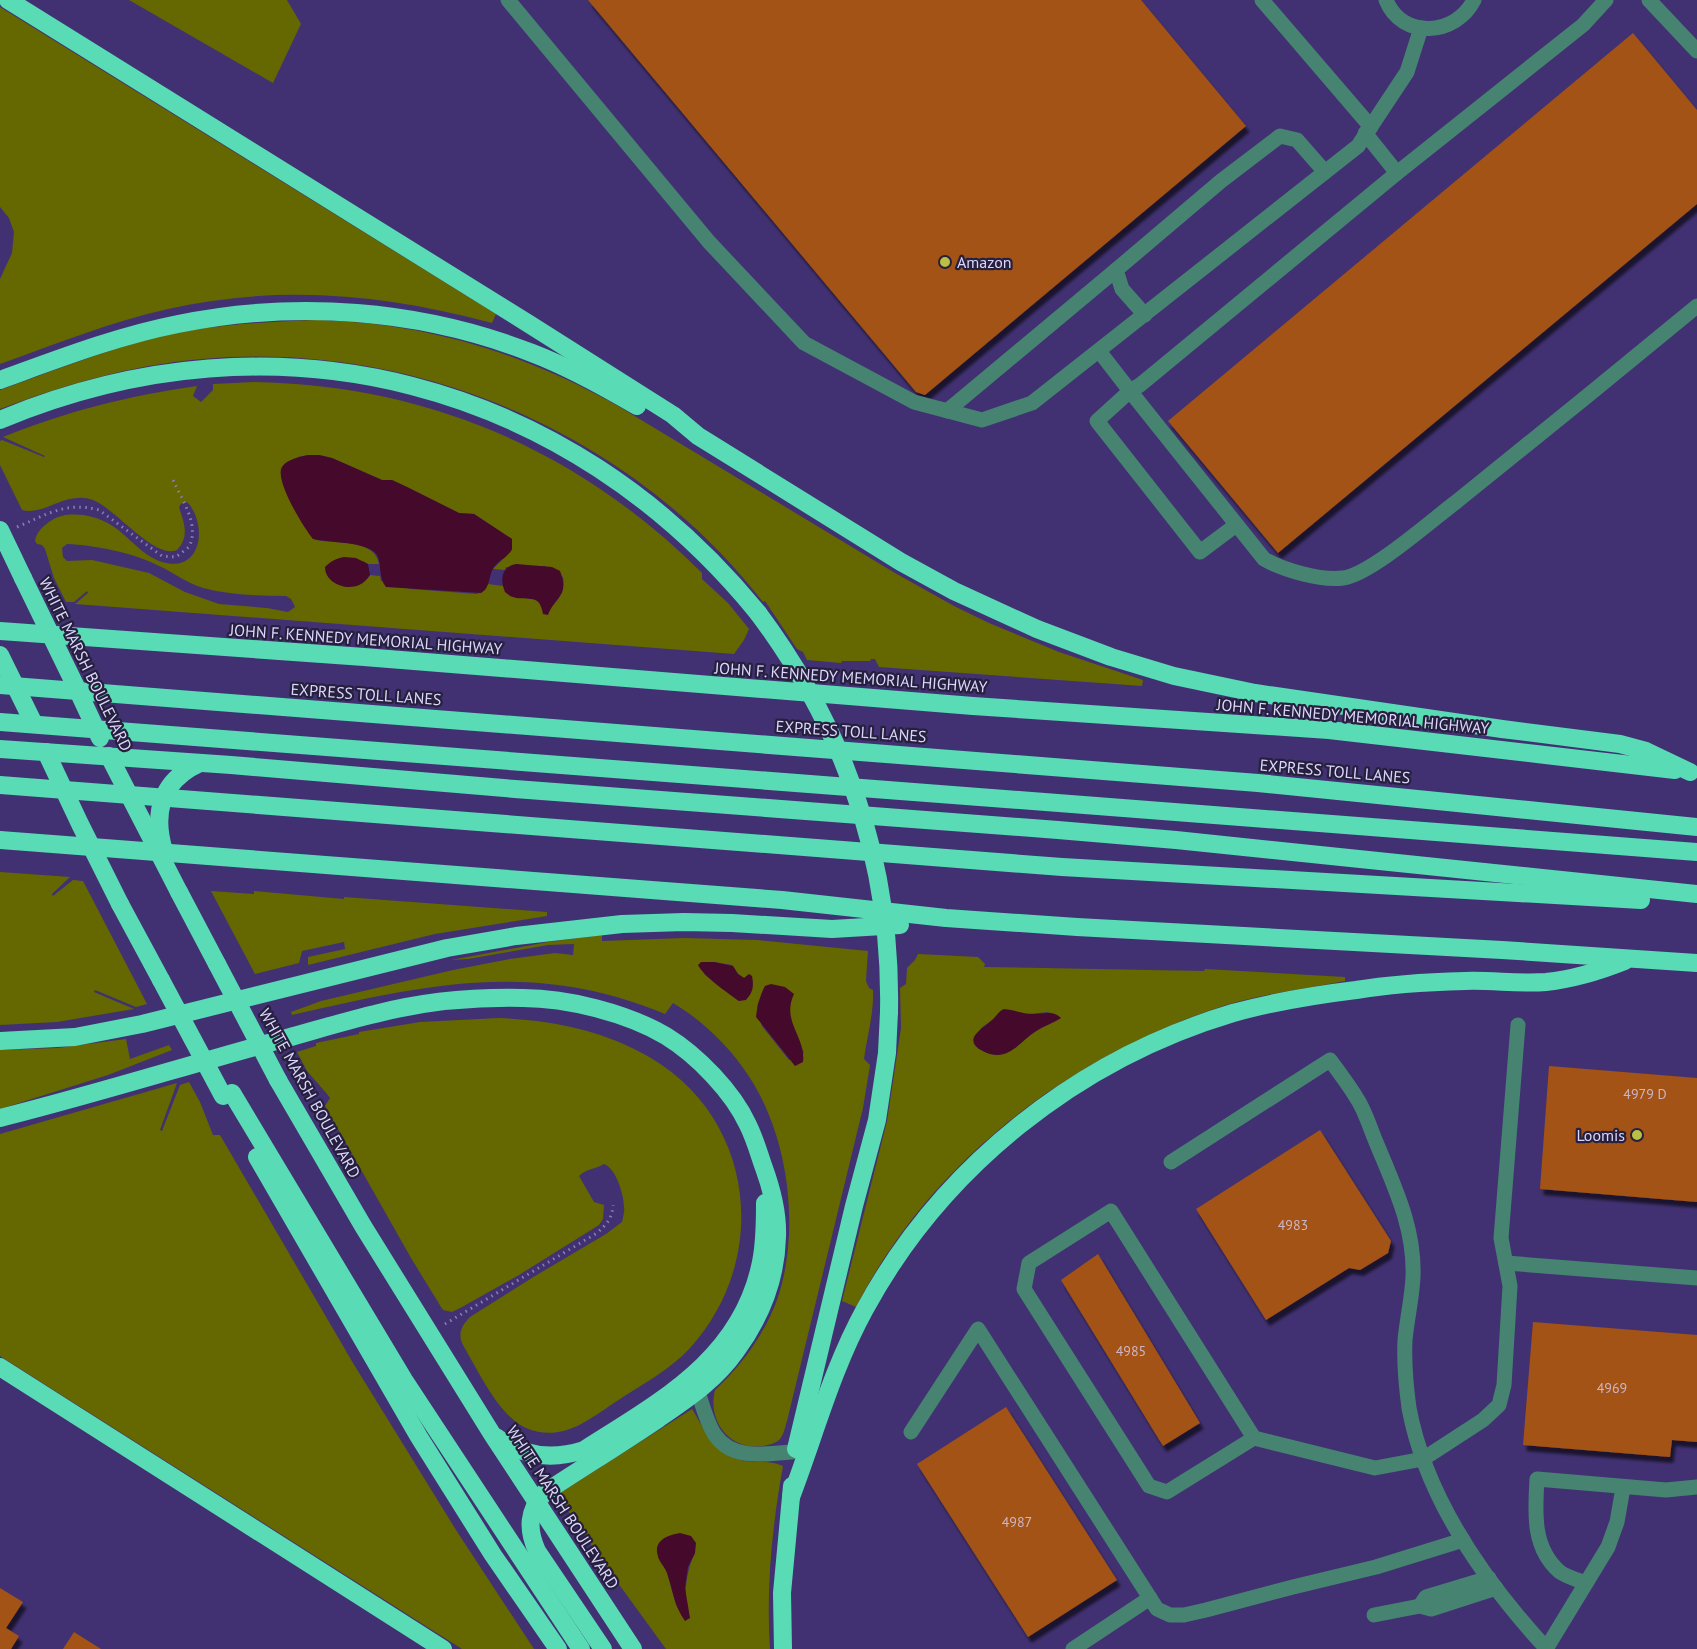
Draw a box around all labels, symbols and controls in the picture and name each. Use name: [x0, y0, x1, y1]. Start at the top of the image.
place label: Amazon: [957, 252, 1012, 272]
marker: Amazon: [938, 255, 952, 269]
street label: WHITE MARSH BOULEVARD: [35, 574, 137, 754]
street label: JOHN F. KENNEDY MEMORIAL HIGHWAY: [228, 619, 503, 659]
street label: JOHN F. KENNEDY MEMORIAL HIGHWAY: [713, 657, 988, 697]
street label: EXPRESS TOLL LANES: [290, 679, 442, 709]
street label: JOHN F. KENNEDY MEMORIAL HIGHWAY: [1215, 694, 1490, 738]
street label: EXPRESS TOLL LANES: [775, 716, 927, 746]
street label: EXPRESS TOLL LANES: [1259, 754, 1411, 788]
street label: WHITE MARSH BOULEVARD: [255, 1005, 365, 1181]
house number: 4979 D: [1623, 1085, 1667, 1103]
place label: Loomis: [1577, 1125, 1625, 1145]
marker: Loomis: [1630, 1128, 1644, 1142]
house number: 4983: [1278, 1216, 1308, 1234]
house number: 4985: [1116, 1342, 1146, 1360]
house number: 4969: [1597, 1379, 1627, 1397]
street label: WHITE MARSH BOULEVARD: [503, 1422, 623, 1592]
house number: 4987: [1002, 1513, 1032, 1531]

